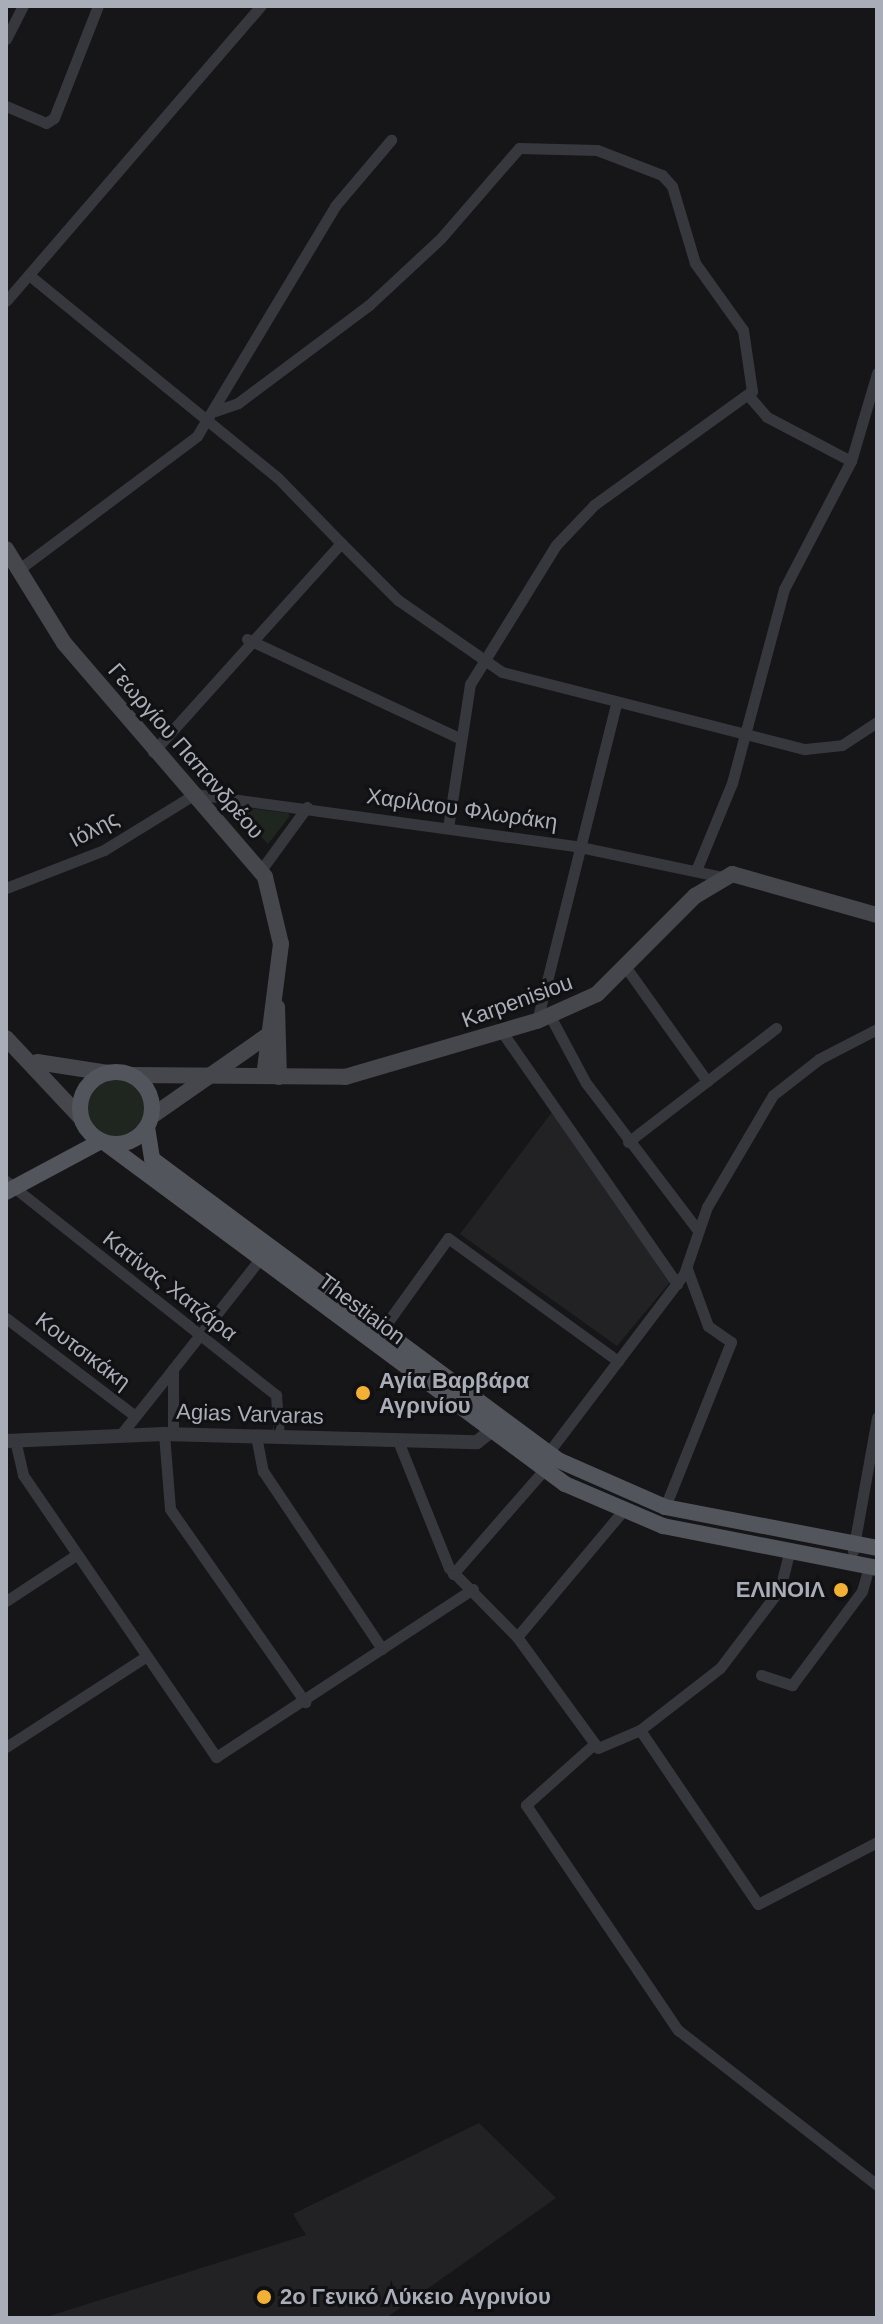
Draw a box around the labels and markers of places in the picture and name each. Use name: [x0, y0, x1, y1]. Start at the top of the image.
place label: Αγία Βαρβάρα Αγρινίου: [379, 1367, 529, 1418]
marker: Αγία Βαρβάρα Αγρινίου: [354, 1384, 372, 1402]
place label: ΕΛΙΝΟΙΛ: [736, 1577, 825, 1603]
marker: ΕΛΙΝΟΙΛ: [832, 1581, 850, 1599]
place label: 2ο Γενικό Λύκειο Αγρινίου: [280, 2284, 552, 2310]
marker: 2ο Γενικό Λύκειο Αγρινίου: [255, 2288, 273, 2306]

